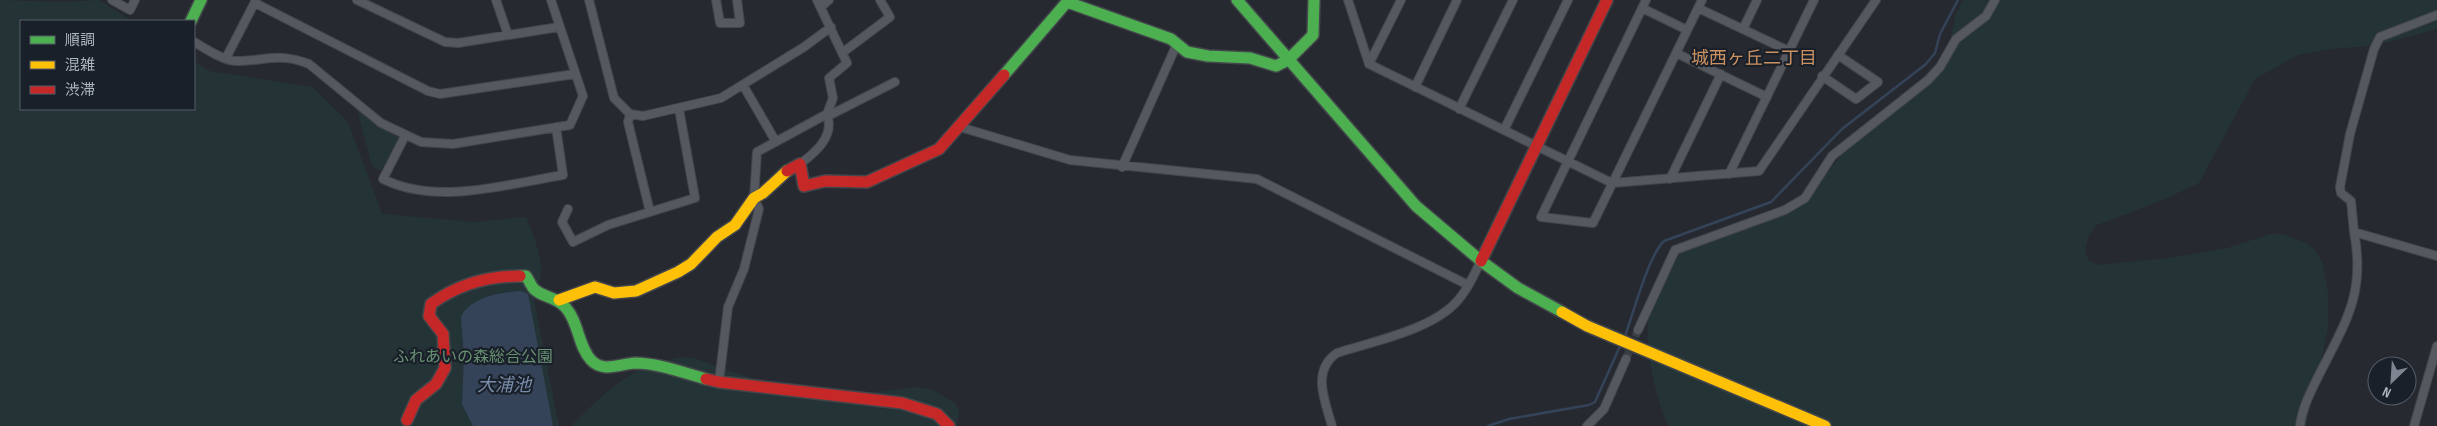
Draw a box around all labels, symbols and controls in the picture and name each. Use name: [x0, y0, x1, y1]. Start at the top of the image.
legend: [20, 20, 195, 110]
text: 順調: [65, 31, 95, 50]
district label: 城西ヶ丘二丁目: [1691, 48, 1817, 69]
text: 混雑: [65, 56, 95, 75]
text: 渋滞: [65, 81, 95, 100]
park label: ふれあいの森総合公園: [393, 348, 553, 367]
north arrow: [2367, 356, 2417, 406]
water label: 大浦池: [477, 375, 533, 396]
text: N: [2380, 383, 2394, 402]

